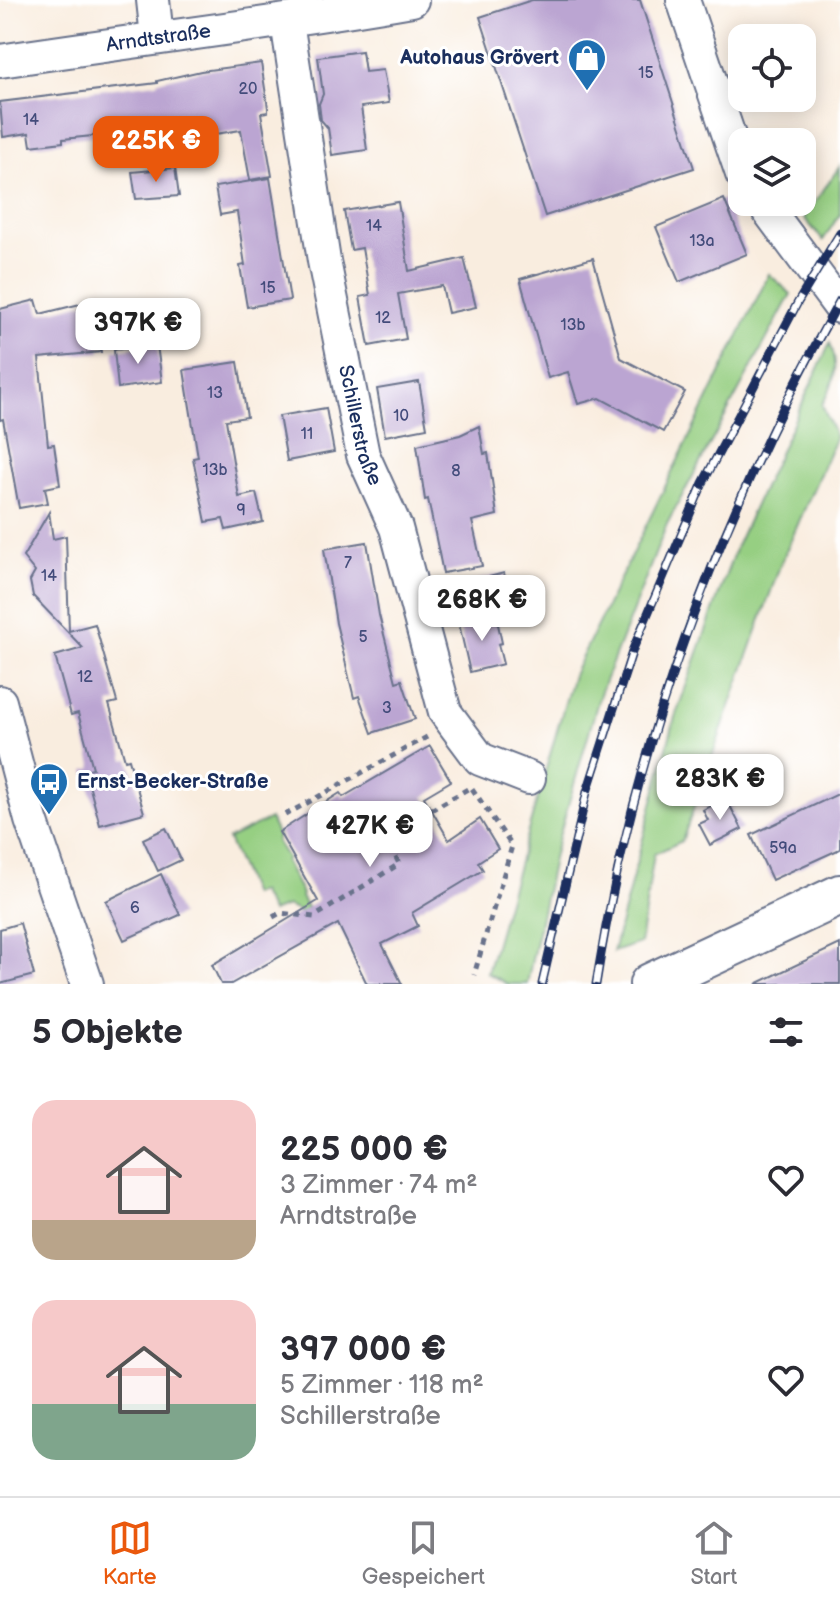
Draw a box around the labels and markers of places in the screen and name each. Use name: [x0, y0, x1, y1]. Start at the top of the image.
shop icon: Autohaus Grövert: [566, 37, 608, 92]
place label: Autohaus Grövert: [399, 46, 559, 70]
pin: 225K €: [91, 116, 221, 184]
pin: 397K €: [73, 298, 203, 366]
pin: 268K €: [417, 575, 547, 643]
pin: 283K €: [655, 754, 785, 822]
bus stop icon: Ernst-Becker-Straße: [28, 761, 70, 816]
place label: Ernst-Becker-Straße: [77, 770, 268, 794]
pin: 427K €: [305, 801, 435, 869]

